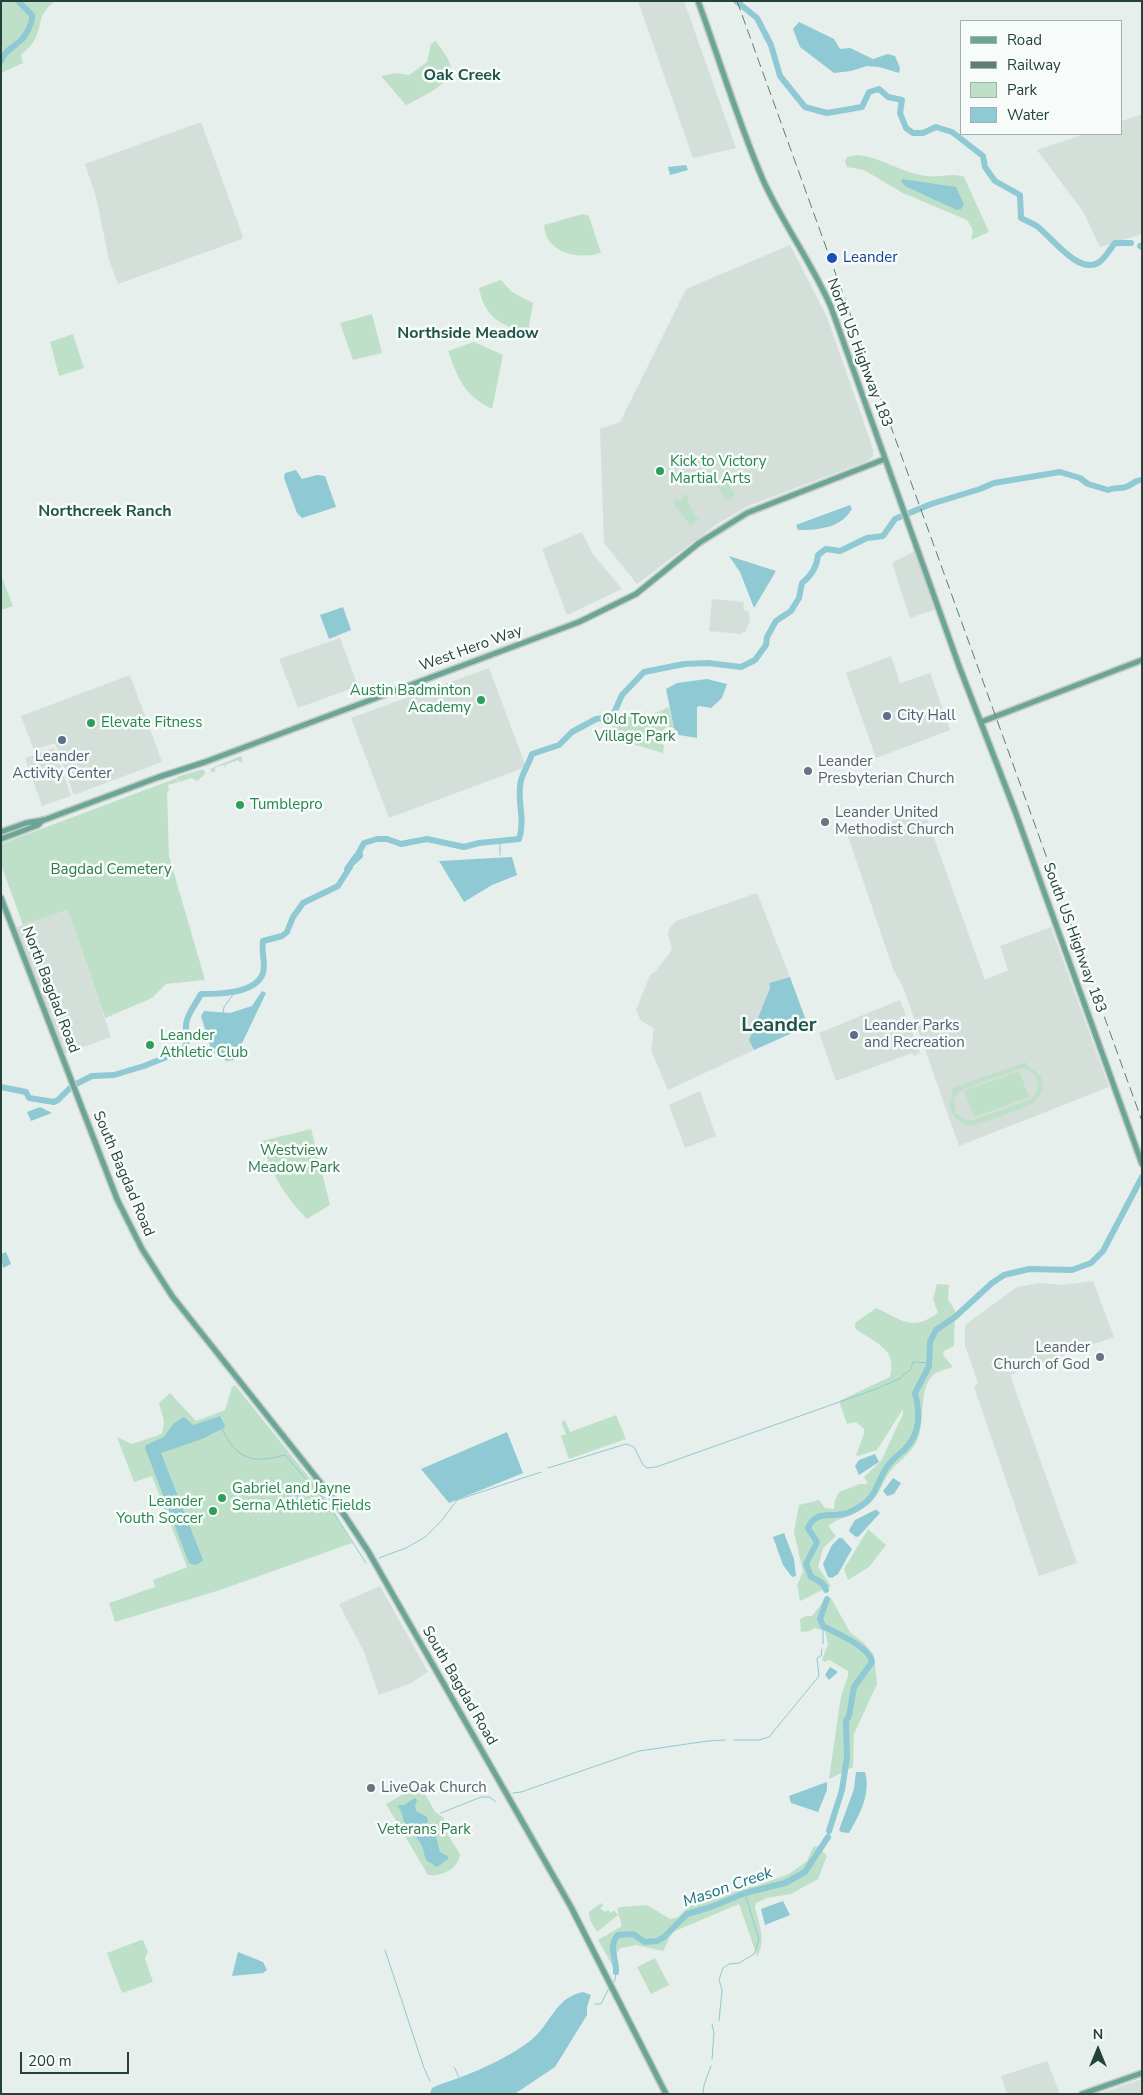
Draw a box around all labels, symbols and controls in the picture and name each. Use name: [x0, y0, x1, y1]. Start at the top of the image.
legend: [960, 20, 1123, 135]
text: Road: [1007, 30, 1042, 50]
text: Railway: [1007, 55, 1061, 75]
district label: Oak Creek: [423, 66, 501, 86]
text: Park: [1007, 80, 1037, 100]
text: Water: [1007, 105, 1049, 125]
place label: Leander: [843, 249, 898, 267]
marker: Leander: [825, 251, 839, 265]
street label: North US Highway 183: [822, 276, 896, 430]
district label: Northside Meadow: [397, 324, 539, 344]
place label: Kick to Victory Martial Arts: [670, 453, 766, 488]
marker: Kick to Victory Martial Arts: [654, 465, 666, 477]
district label: Northcreek Ranch: [38, 502, 172, 522]
street label: West Hero Way: [417, 622, 525, 676]
place label: Austin Badminton Academy: [350, 682, 471, 717]
marker: Austin Badminton Academy: [475, 694, 487, 706]
place label: City Hall: [897, 707, 956, 725]
marker: City Hall: [881, 710, 893, 722]
park label: Old Town Village Park: [594, 711, 676, 746]
place label: Elevate Fitness: [101, 714, 202, 732]
marker: Elevate Fitness: [85, 717, 97, 729]
marker: Leander Activity Center: [56, 734, 68, 746]
place label: Leander Activity Center: [12, 748, 112, 783]
place label: Leander Presbyterian Church: [818, 753, 954, 788]
marker: Leander Presbyterian Church: [802, 765, 814, 777]
place label: Tumblepro: [250, 796, 323, 814]
marker: Tumblepro: [234, 799, 246, 811]
place label: Leander United Methodist Church: [835, 804, 954, 839]
marker: Leander United Methodist Church: [819, 816, 831, 828]
street label: South US Highway 183: [1038, 860, 1110, 1016]
park label: Bagdad Cemetery: [50, 861, 172, 879]
street label: North Bagdad Road: [18, 924, 82, 1056]
district label: Leander: [741, 1014, 817, 1038]
place label: Leander Parks and Recreation: [864, 1017, 965, 1052]
place label: Leander Athletic Club: [160, 1027, 248, 1062]
marker: Leander Parks and Recreation: [848, 1029, 860, 1041]
marker: Leander Athletic Club: [144, 1039, 156, 1051]
street label: South Bagdad Road: [88, 1108, 158, 1240]
park label: Westview Meadow Park: [248, 1142, 340, 1177]
place label: Leander Church of God: [993, 1339, 1090, 1374]
marker: Leander Church of God: [1094, 1351, 1106, 1363]
place label: Gabriel and Jayne Serna Athletic Fields: [232, 1480, 371, 1515]
marker: Gabriel and Jayne Serna Athletic Fields: [216, 1492, 228, 1504]
place label: Leander Youth Soccer: [116, 1493, 203, 1528]
marker: Leander Youth Soccer: [207, 1505, 219, 1517]
street label: South Bagdad Road: [418, 1623, 500, 1749]
place label: LiveOak Church: [381, 1779, 487, 1797]
marker: LiveOak Church: [365, 1782, 377, 1794]
park label: Veterans Park: [377, 1821, 471, 1839]
water label: Mason Creek: [681, 1864, 775, 1912]
north arrow: [1073, 2025, 1123, 2075]
text: N: [1093, 2025, 1103, 2044]
scale bar: [22, 2042, 131, 2074]
text: 200 m: [28, 2051, 72, 2071]

